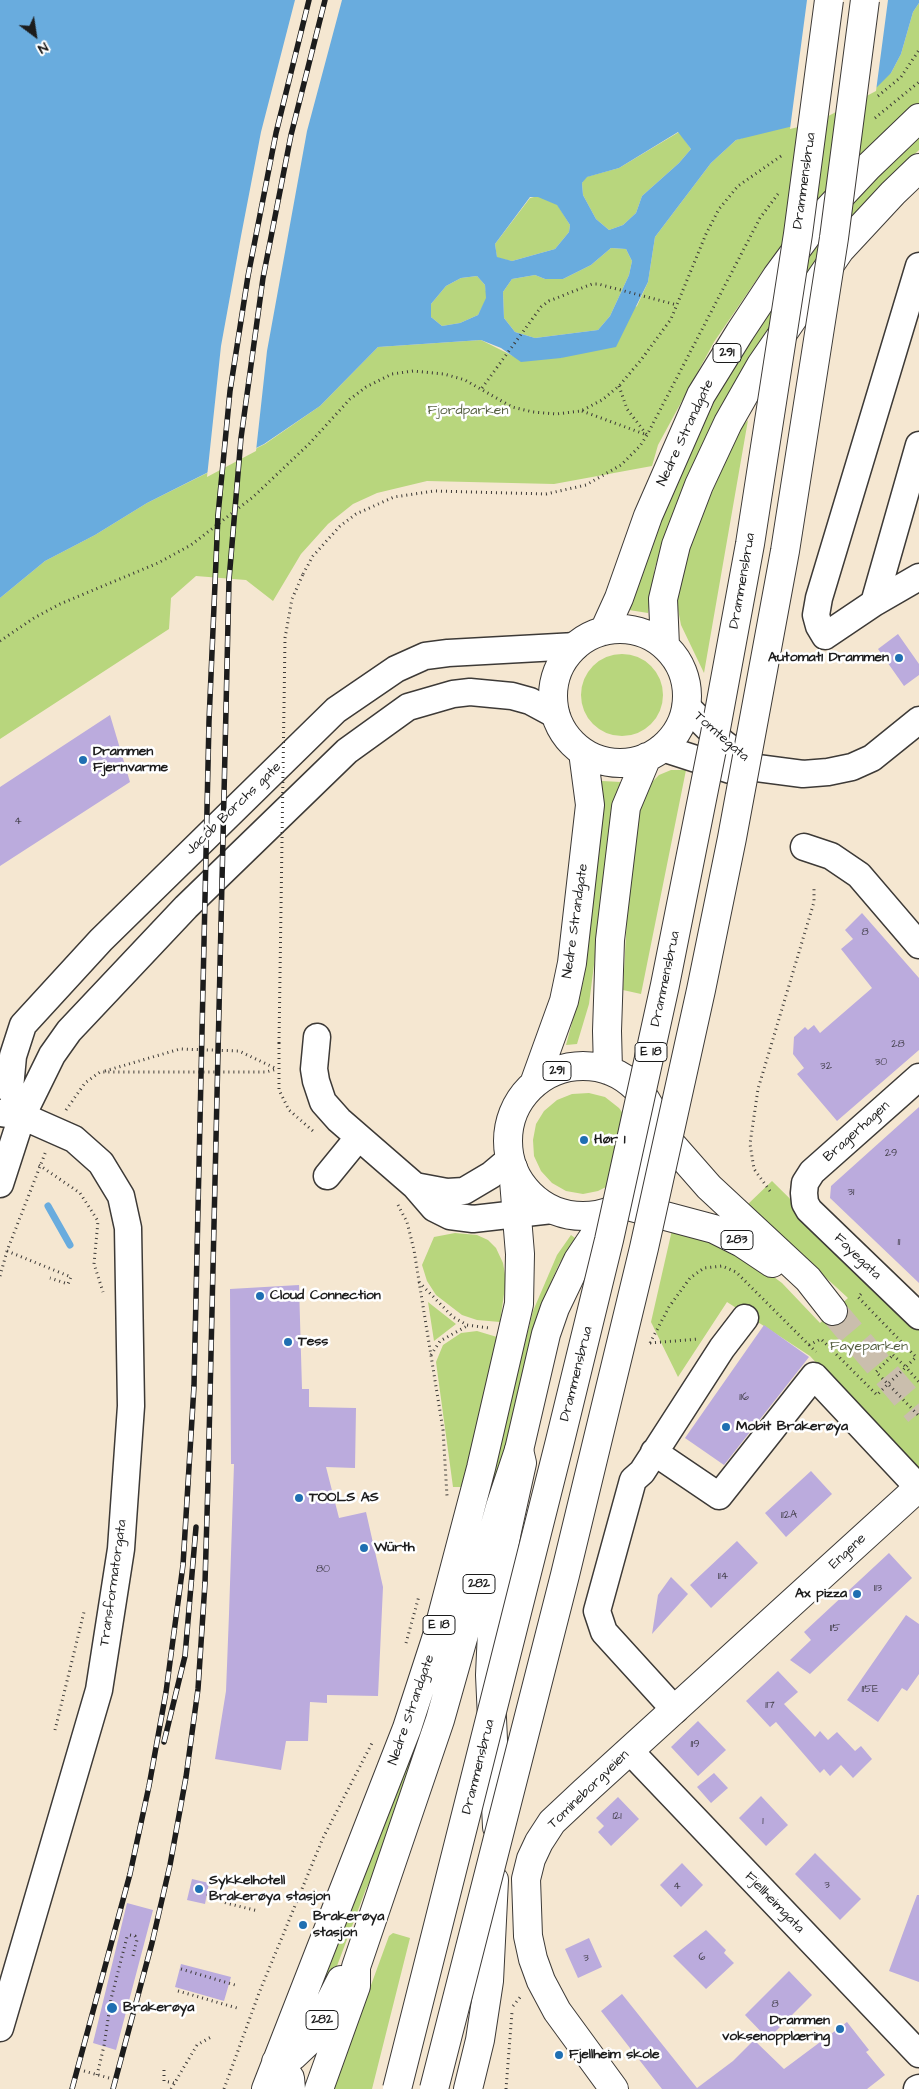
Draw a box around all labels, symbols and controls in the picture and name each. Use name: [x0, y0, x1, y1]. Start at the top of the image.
north arrow: [10, 10, 60, 60]
text: N: [34, 37, 52, 59]
street label: Drammensbrua: [790, 132, 820, 230]
road number: 291: [713, 343, 741, 362]
street label: Nedre Strandgate: [654, 377, 718, 489]
park label: Fjordparken: [428, 403, 508, 419]
street label: Drammensbrua: [726, 532, 760, 630]
place label: Automat1 Drammen: [768, 650, 889, 666]
marker: Automat1 Drammen: [893, 652, 905, 664]
street label: Tomtegata: [690, 708, 752, 766]
place label: Drammen Fjernvarme: [93, 744, 168, 776]
marker: Drammen Fjernvarme: [77, 754, 89, 766]
street label: Jacob Borchs gate: [183, 759, 285, 859]
house number: 4: [14, 815, 22, 829]
street label: Nedre Strandgate: [560, 863, 592, 979]
house number: 8: [861, 926, 869, 940]
street label: Drammensbrua: [648, 930, 684, 1028]
house number: 28: [891, 1038, 905, 1052]
road number: E 18: [635, 1042, 667, 1062]
house number: 30: [875, 1056, 887, 1070]
house number: 32: [820, 1060, 832, 1074]
road number: 291: [543, 1062, 571, 1080]
street label: Bragerhagen: [820, 1098, 894, 1166]
place label: Hør 1: [594, 1132, 625, 1148]
marker: Hør 1: [578, 1134, 590, 1146]
house number: 29: [885, 1147, 897, 1161]
house number: 31: [847, 1186, 855, 1200]
road number: 283: [721, 1230, 753, 1250]
street label: Fayegata: [830, 1230, 884, 1284]
house number: 11: [898, 1236, 900, 1250]
place label: Cloud Connection: [270, 1288, 381, 1304]
marker: Cloud Connection: [254, 1290, 266, 1302]
street label: Drammensbrua: [557, 1325, 597, 1423]
place label: Tess: [298, 1334, 328, 1350]
marker: Tess: [282, 1336, 294, 1348]
park label: Fayeparken: [830, 1339, 908, 1355]
house number: 116: [739, 1391, 749, 1405]
place label: Mobit Brakerøya: [736, 1419, 848, 1435]
marker: Mobit Brakerøya: [720, 1421, 732, 1433]
place label: TOOLS AS: [309, 1490, 379, 1506]
marker: TOOLS AS: [293, 1492, 305, 1504]
house number: 112A: [781, 1509, 797, 1523]
street label: Transformatorgata: [97, 1518, 131, 1648]
street label: Engene: [826, 1531, 870, 1573]
place label: Würth: [374, 1540, 415, 1556]
marker: Würth: [358, 1542, 370, 1554]
house number: 80: [316, 1563, 330, 1577]
house number: 114: [718, 1570, 728, 1584]
road number: 282: [463, 1575, 495, 1594]
house number: 113: [874, 1582, 882, 1596]
place label: Ax pizza: [795, 1586, 847, 1602]
marker: Ax pizza: [851, 1588, 863, 1600]
road number: E 18: [423, 1616, 455, 1634]
house number: 115: [830, 1622, 840, 1636]
street label: Nedre Strandgate: [385, 1653, 439, 1767]
house number: 115E: [861, 1683, 879, 1697]
house number: 117: [765, 1699, 775, 1713]
street label: Drammensbrua: [459, 1718, 499, 1816]
house number: 119: [690, 1738, 700, 1752]
street label: Tomineborgveien: [545, 1747, 633, 1833]
house number: 121: [612, 1810, 622, 1824]
house number: 1: [762, 1815, 764, 1829]
street label: Fjellheimgata: [741, 1869, 807, 1937]
place label: Sykkelhotell Brakerøya stasjon: [209, 1873, 330, 1905]
house number: 3: [824, 1879, 830, 1893]
house number: 4: [673, 1880, 681, 1894]
marker: Sykkelhotell Brakerøya stasjon: [193, 1883, 205, 1895]
place label: Brakerøya stasjon: [313, 1909, 384, 1941]
marker: Brakerøya stasjon: [297, 1919, 309, 1931]
house number: 6: [699, 1951, 705, 1965]
house number: 3: [583, 1952, 589, 1966]
house number: 8: [771, 1998, 779, 2012]
place label: Brakerøya: [123, 2000, 194, 2016]
marker: Brakerøya: [105, 2001, 119, 2015]
road number: 282: [306, 2010, 338, 2030]
place label: Drammen voksenopplæring: [722, 2013, 830, 2045]
marker: Drammen voksenopplæring: [834, 2023, 846, 2035]
place label: Fjellheim skole: [569, 2047, 660, 2063]
marker: Fjellheim skole: [553, 2049, 565, 2061]

